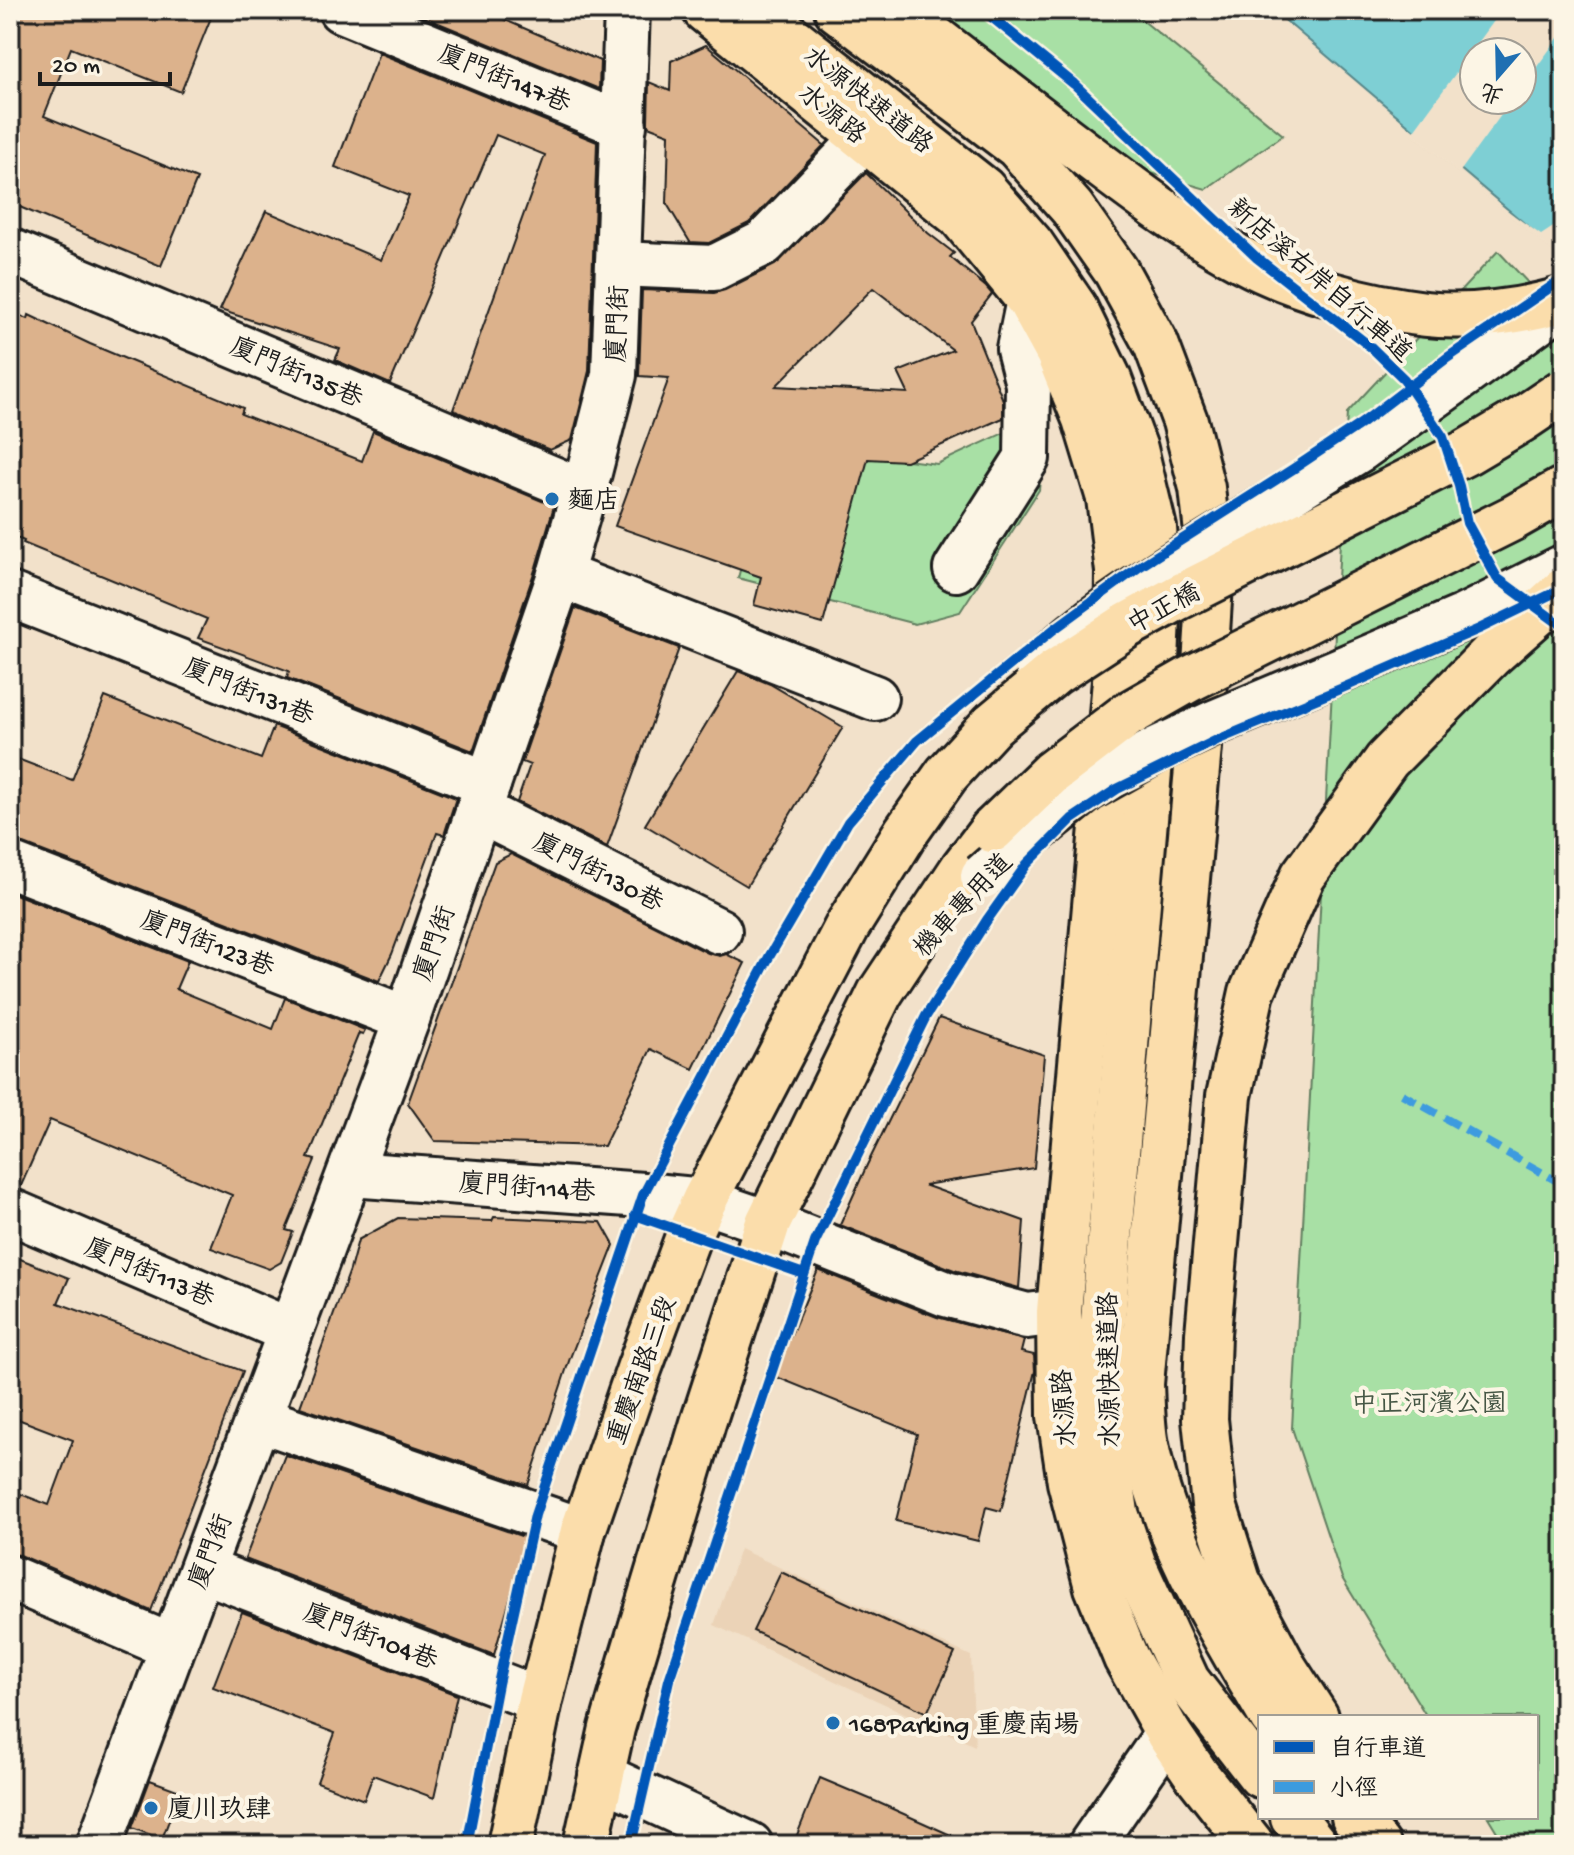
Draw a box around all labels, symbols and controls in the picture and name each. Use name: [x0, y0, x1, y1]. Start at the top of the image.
scale bar: [40, 36, 170, 86]
north arrow: [1458, 36, 1538, 116]
street label: 廈門街147巷: [432, 39, 575, 122]
street label: 水源快速道路: [795, 41, 938, 163]
text: 20 m: [52, 53, 100, 82]
text: 北: [1478, 75, 1507, 107]
street label: 水源路: [790, 78, 871, 153]
street label: 新店溪右岸自行車道: [1220, 192, 1418, 371]
street label: 廈門街: [602, 285, 637, 364]
street label: 廈門街135巷: [224, 331, 367, 417]
place label: 麵店: [568, 486, 620, 519]
marker: 麵店: [543, 490, 561, 508]
street label: 中正橋: [1122, 577, 1207, 643]
street label: 廈門街131巷: [177, 652, 318, 734]
street label: 廈門街130巷: [526, 827, 669, 921]
street label: 機車專用道: [908, 848, 1021, 965]
street label: 廈門街: [408, 902, 465, 986]
street label: 廈門街123巷: [135, 905, 278, 986]
street label: 廈門街114巷: [457, 1168, 596, 1211]
street label: 廈門街113巷: [78, 1232, 219, 1316]
street label: 重慶南路三段: [601, 1292, 685, 1450]
street label: 水源快速道路: [1094, 1292, 1129, 1448]
street label: 水源路: [1047, 1368, 1086, 1448]
park label: 中正河濱公園: [1351, 1389, 1507, 1422]
street label: 廈門街: [183, 1510, 242, 1595]
street label: 廈門街104巷: [298, 1597, 442, 1679]
place label: 168Parking 重慶南場: [848, 1710, 1079, 1743]
marker: 168Parking 重慶南場: [824, 1714, 842, 1732]
legend: [1258, 1715, 1538, 1819]
text: 自行車道: [1330, 1735, 1426, 1765]
text: 小徑: [1330, 1776, 1378, 1805]
place label: 廈川玖肆: [167, 1795, 271, 1828]
marker: 廈川玖肆: [142, 1799, 160, 1817]

